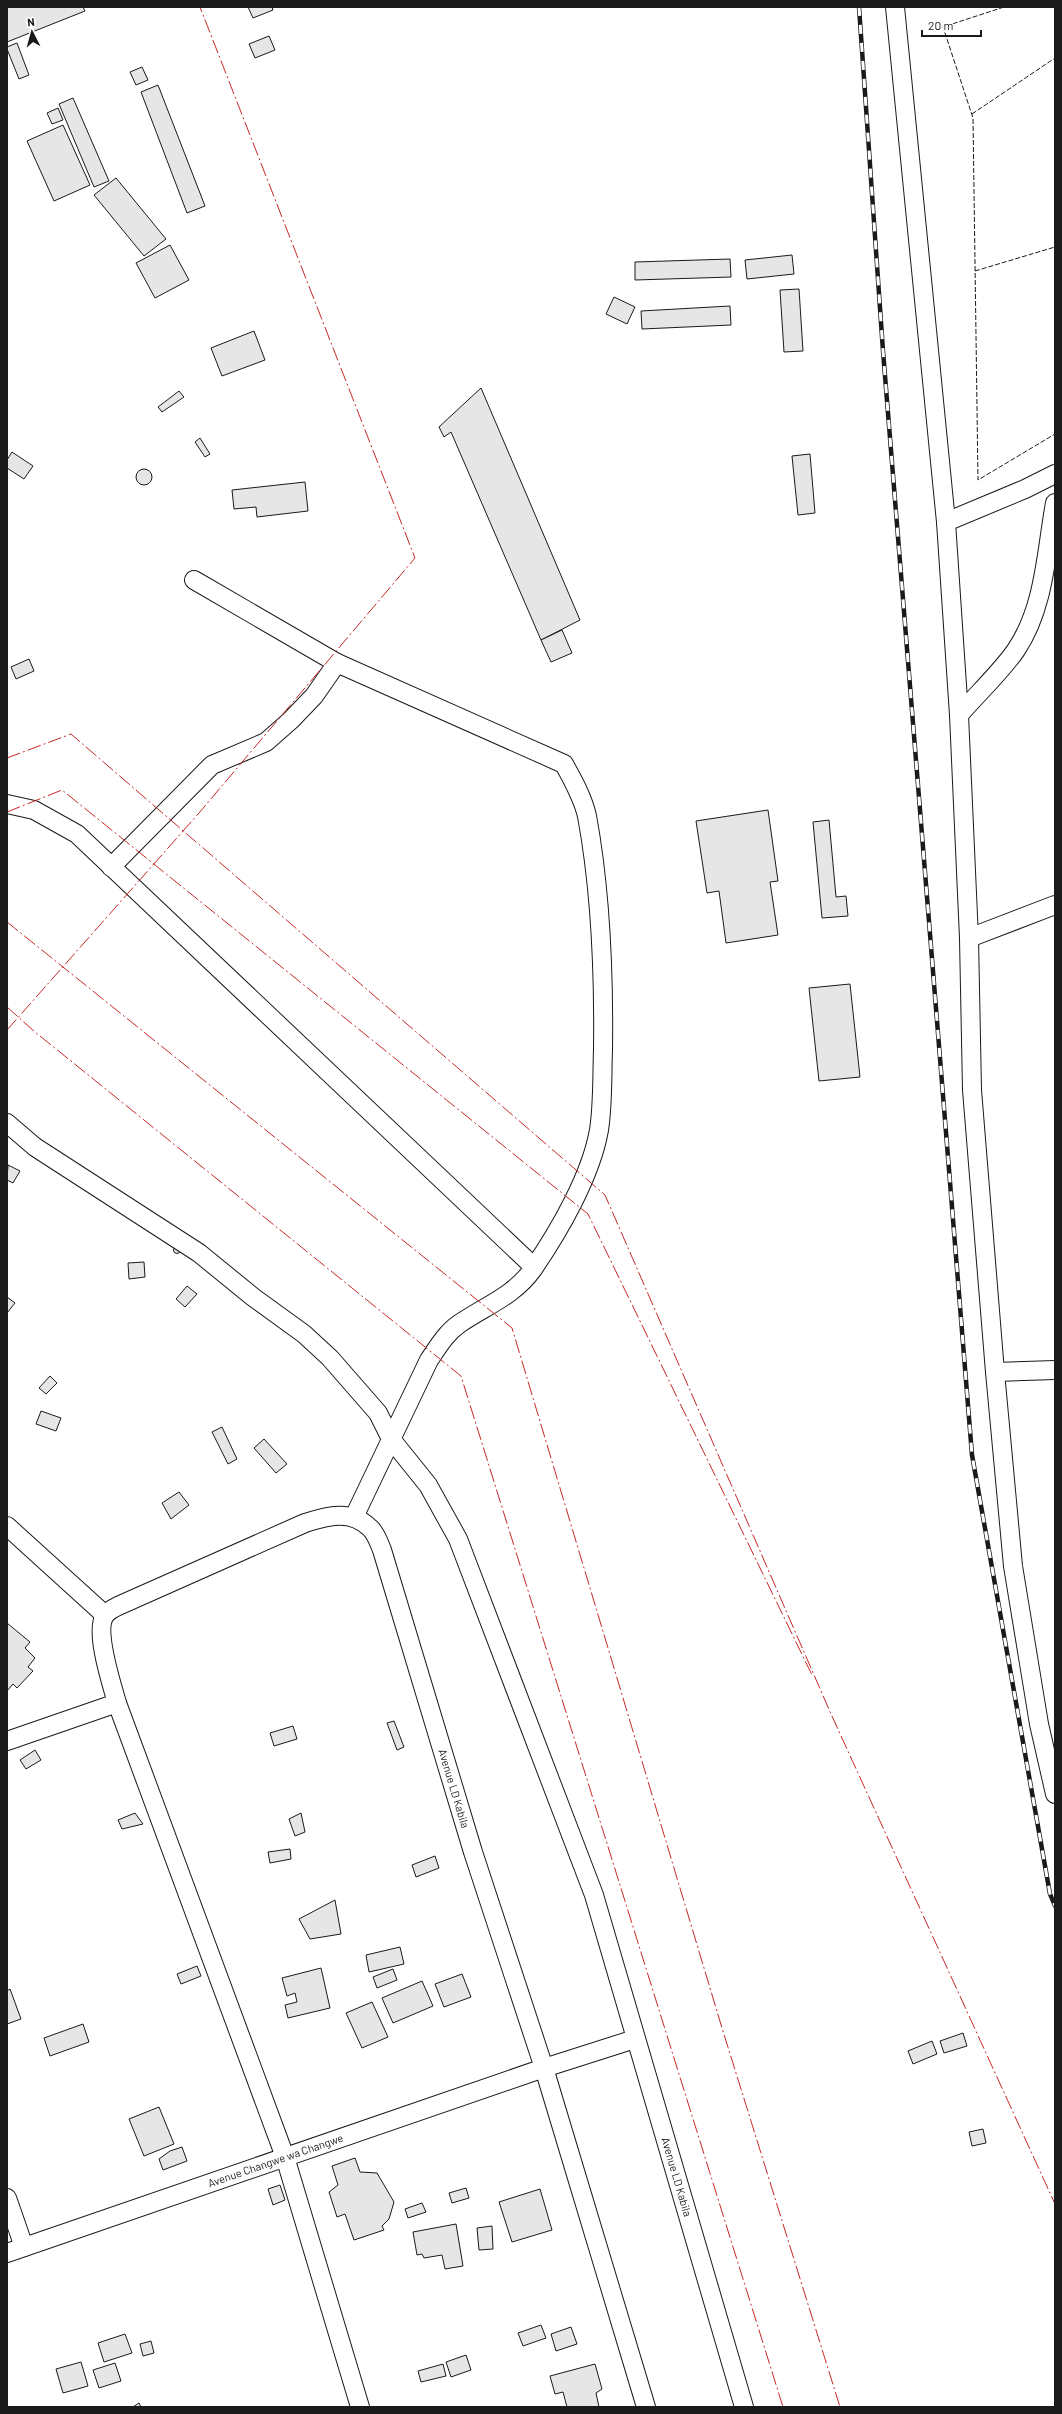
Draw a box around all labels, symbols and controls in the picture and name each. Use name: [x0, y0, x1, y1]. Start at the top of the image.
north arrow: [12, 12, 52, 52]
scale bar: [922, 12, 981, 38]
text: N: [27, 15, 35, 28]
text: 20 m: [928, 18, 954, 32]
street label: Avenue LD Kabila: [436, 1747, 472, 1830]
street label: Avenue Changwe wa Changwe: [206, 2131, 345, 2189]
street label: Avenue LD Kabila: [659, 2136, 695, 2218]

